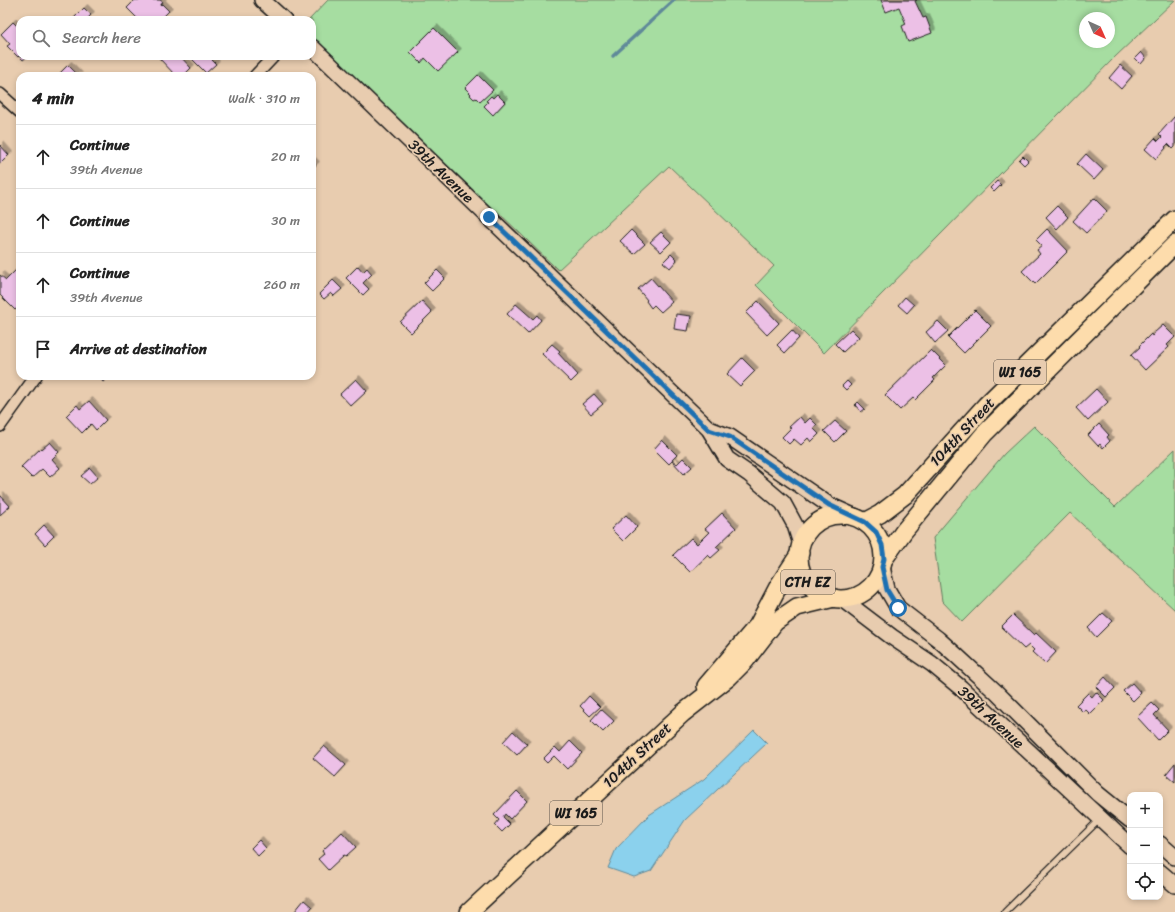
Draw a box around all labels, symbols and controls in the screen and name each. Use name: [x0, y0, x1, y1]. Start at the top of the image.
north arrow: [1079, 12, 1115, 48]
search box: [16, 16, 316, 60]
text: Search here: [62, 25, 141, 51]
icon: search: [30, 27, 52, 49]
text: 4 min: [32, 83, 74, 113]
text: Walk · 310 m: [228, 87, 300, 110]
text: Continue: [70, 132, 130, 158]
street label: 39th Avenue: [402, 133, 480, 209]
text: 20 m: [271, 145, 300, 168]
icon: ahead: [32, 146, 54, 168]
text: 39th Avenue: [70, 158, 143, 181]
text: Continue: [70, 208, 130, 234]
route end: [480, 208, 498, 226]
text: 30 m: [271, 209, 300, 232]
icon: ahead: [32, 210, 54, 232]
text: Continue: [70, 260, 130, 286]
text: 260 m: [264, 273, 300, 296]
icon: ahead: [32, 274, 54, 296]
text: 39th Avenue: [70, 286, 143, 309]
text: Arrive at destination: [70, 336, 207, 362]
icon: arrive: [32, 338, 54, 360]
road number: WI 165: [994, 360, 1046, 384]
street label: 104th Street: [923, 391, 1002, 473]
road number: CTH EZ: [781, 570, 835, 594]
route start: [889, 599, 907, 617]
street label: 39th Avenue: [952, 679, 1030, 755]
street label: 104th Street: [596, 715, 678, 794]
map controls: [1127, 792, 1163, 900]
button: +: [1127, 792, 1163, 828]
road number: WI 165: [550, 801, 602, 825]
button: −: [1127, 828, 1163, 864]
button: locate: [1127, 864, 1163, 900]

